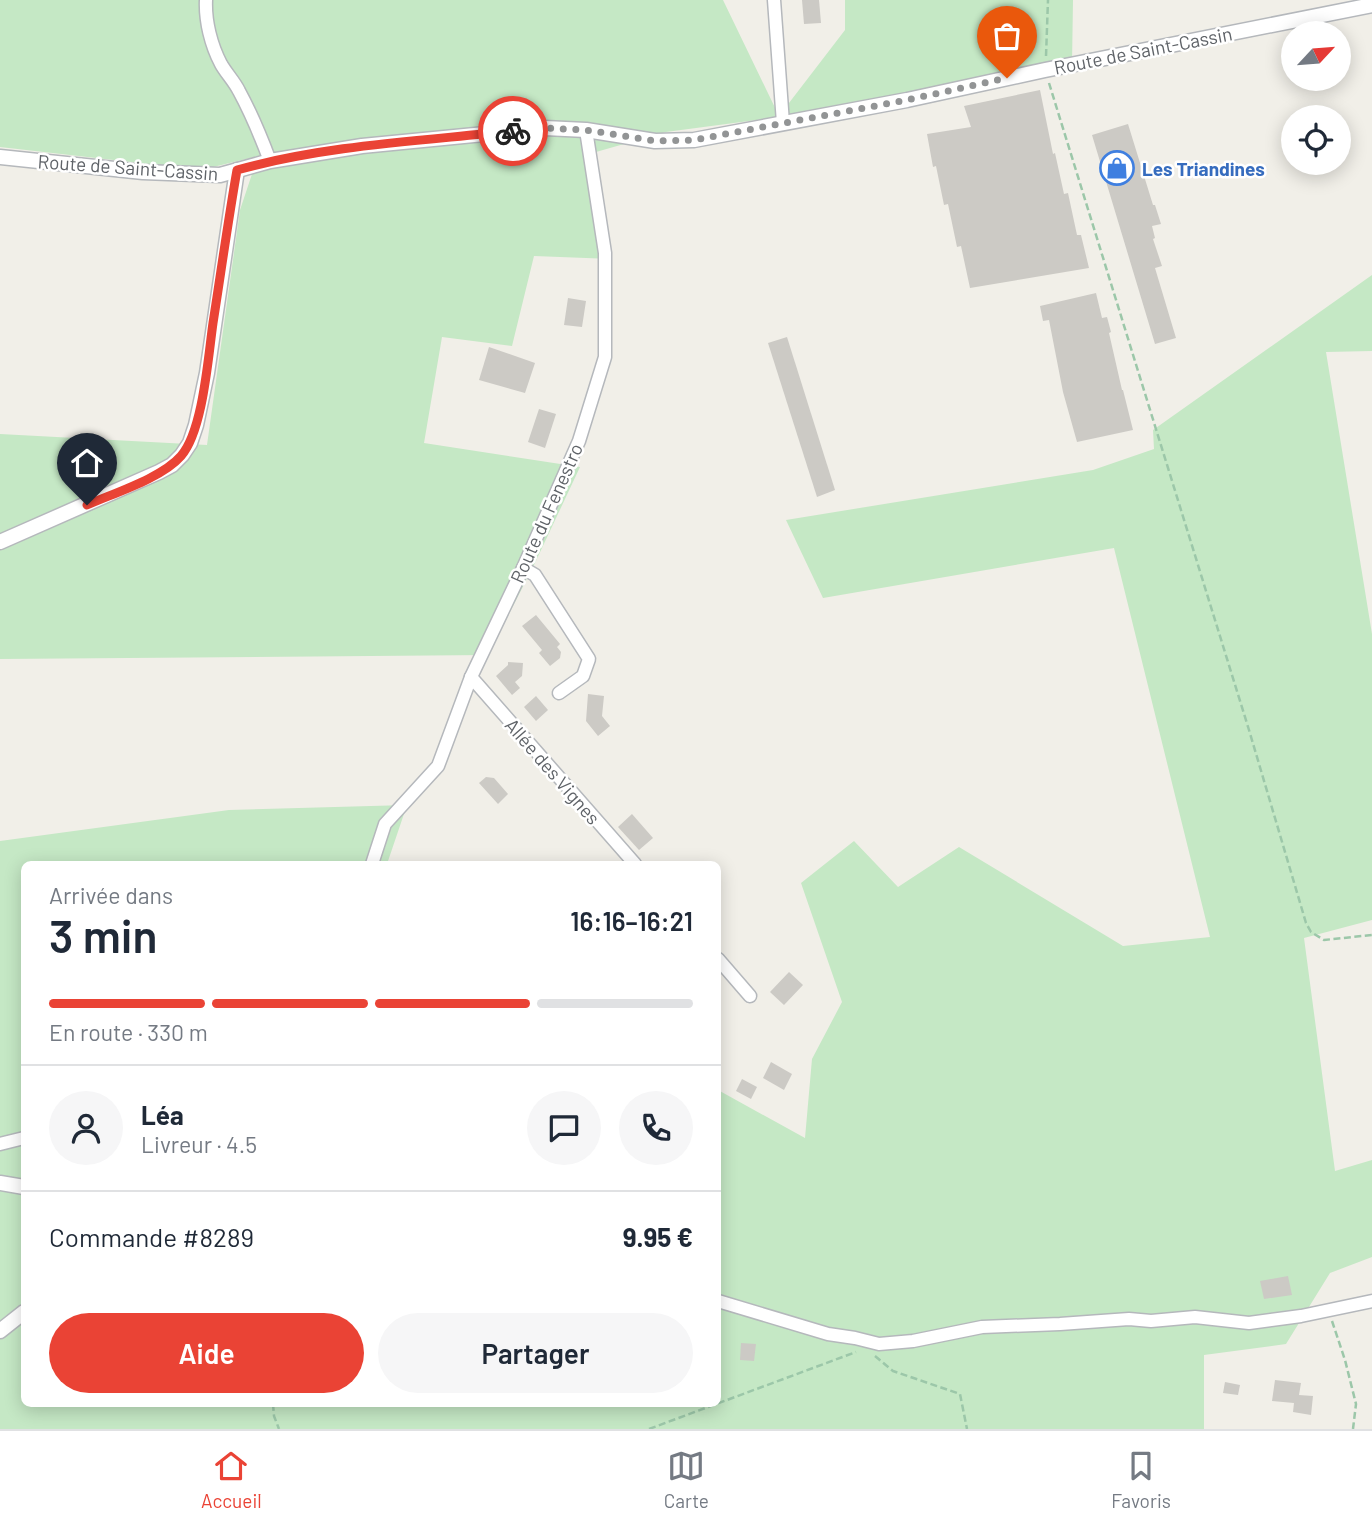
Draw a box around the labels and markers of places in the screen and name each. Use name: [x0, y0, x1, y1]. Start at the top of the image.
pin: [977, 6, 1037, 78]
shop icon: Les Triandines: [1098, 149, 1136, 187]
place label: Les Triandines: [1142, 157, 1265, 180]
pin: [57, 433, 117, 505]

